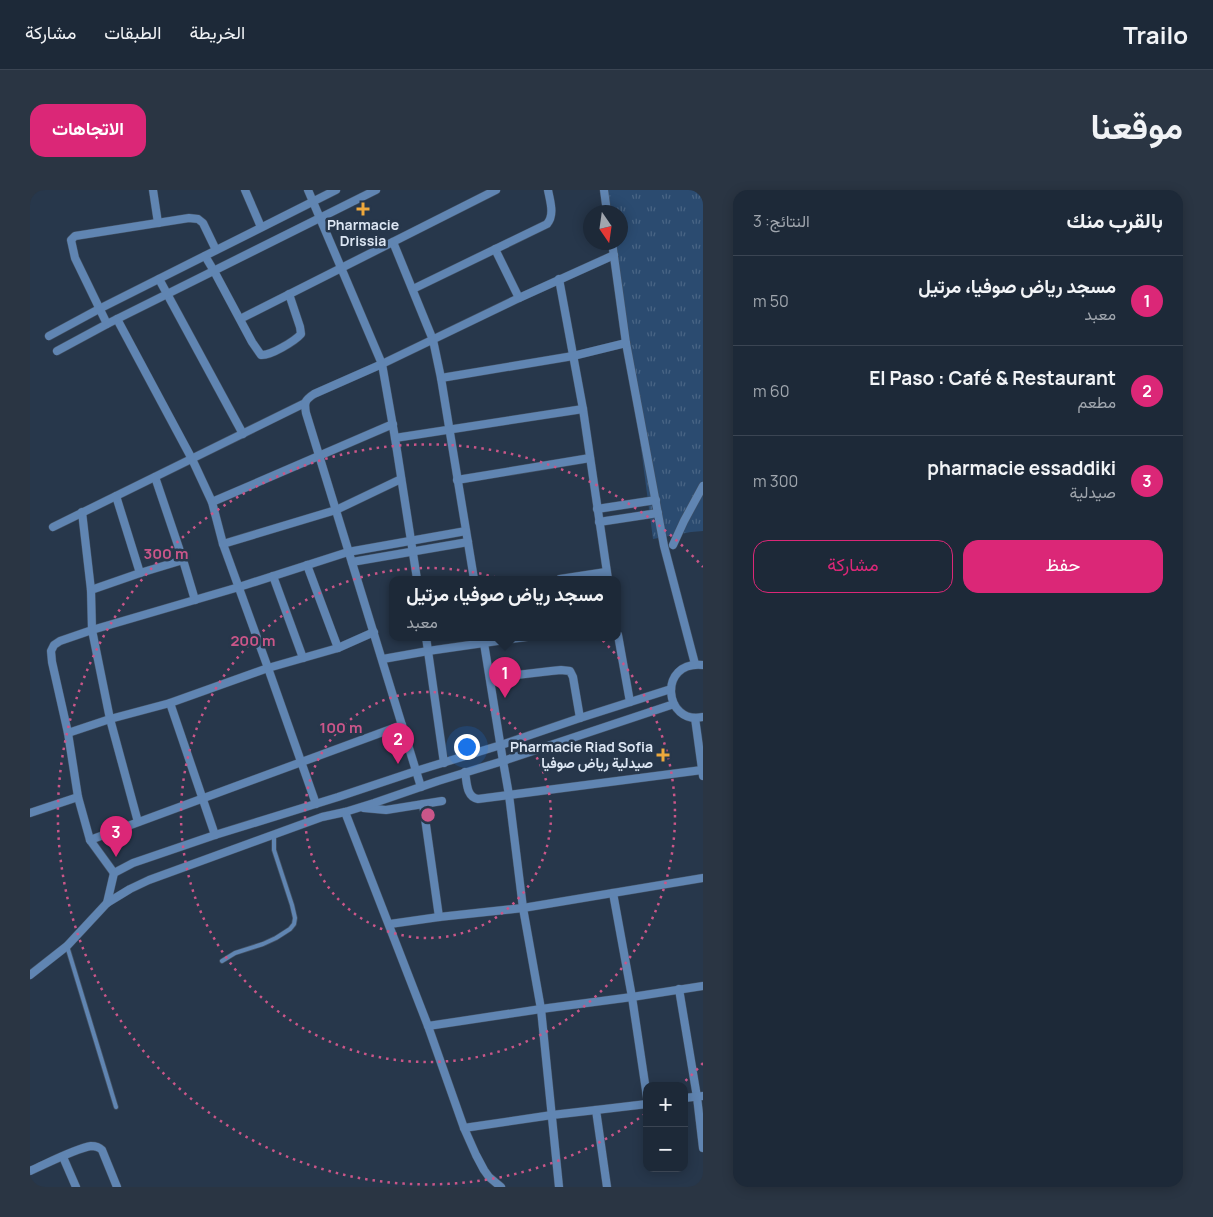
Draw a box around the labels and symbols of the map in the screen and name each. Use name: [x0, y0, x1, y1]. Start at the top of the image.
marker: Pharmacie Drissia: [357, 203, 369, 215]
north arrow: [583, 205, 628, 250]
place label: Pharmacie Drissia: [327, 215, 399, 250]
text: 300 m: [144, 543, 188, 564]
text: 200 m: [230, 630, 276, 651]
pin: 1: [489, 657, 521, 698]
text: 100 m: [320, 717, 362, 738]
pin: 2: [382, 723, 414, 764]
your location: [454, 734, 480, 760]
place label: Pharmacie Riad Sofia صيدلية رياض صوفيا: [510, 737, 653, 772]
marker: Pharmacie Riad Sofia صيدلية رياض صوفيا: [657, 749, 669, 761]
centre of rings: [419, 806, 437, 824]
pin: 3: [100, 816, 132, 857]

